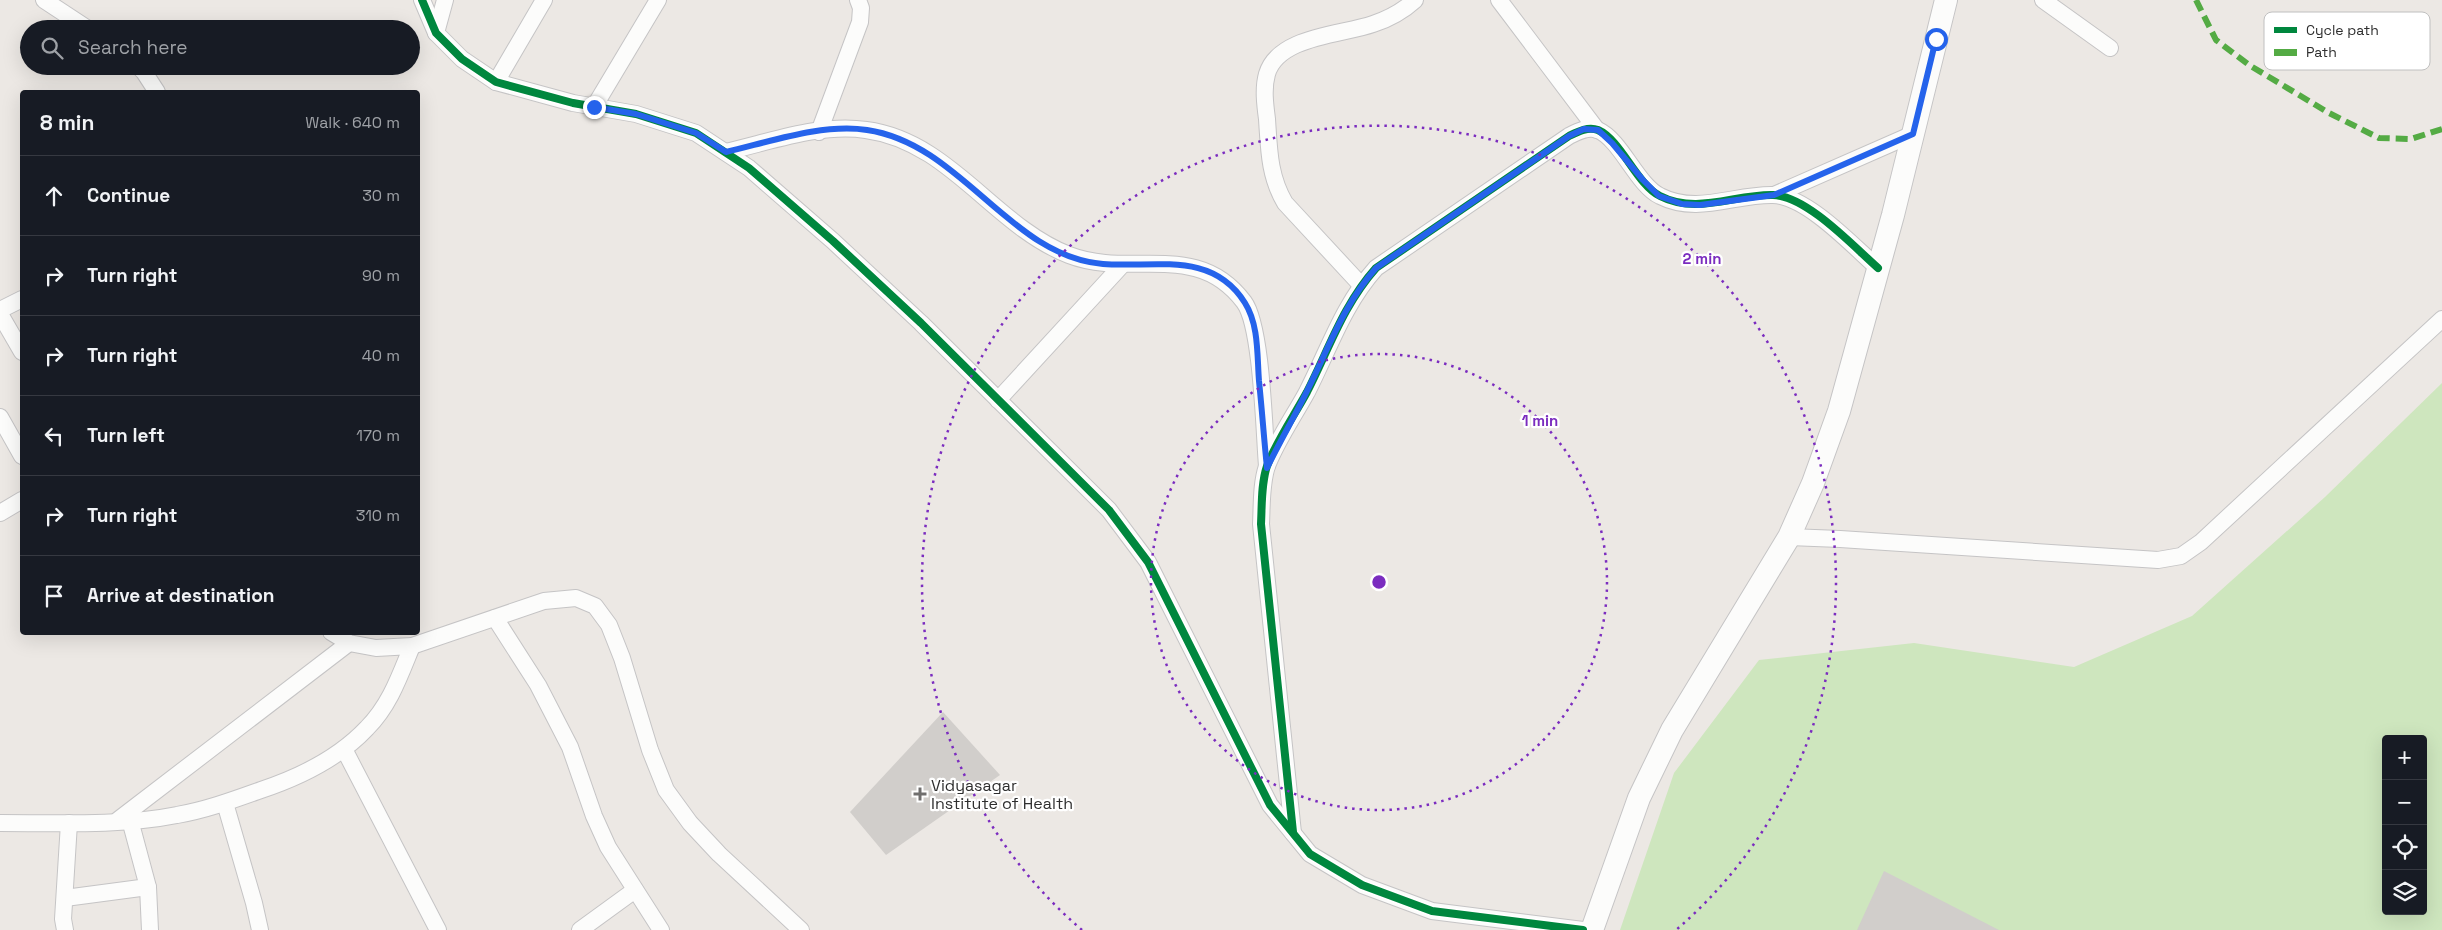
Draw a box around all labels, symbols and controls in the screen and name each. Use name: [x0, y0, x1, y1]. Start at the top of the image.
legend: [2264, 12, 2430, 70]
search box: [20, 20, 420, 75]
text: Cycle path: [2306, 21, 2379, 39]
route start: [1925, 28, 1948, 51]
icon: search: [38, 34, 66, 62]
text: Search here: [78, 35, 188, 60]
text: Path: [2306, 43, 2337, 61]
route end: [583, 96, 606, 119]
text: 8 min: [40, 109, 94, 136]
text: Walk · 640 m: [305, 112, 400, 133]
icon: ahead: [40, 182, 68, 210]
text: Continue: [87, 183, 170, 208]
text: 30 m: [362, 185, 400, 206]
text: 2 min: [1683, 249, 1721, 268]
icon: right: [40, 262, 68, 290]
text: Turn right: [87, 263, 177, 288]
text: 90 m: [362, 265, 400, 286]
icon: right: [40, 342, 68, 370]
text: Turn right: [87, 343, 177, 368]
text: 40 m: [362, 345, 400, 366]
text: 1 min: [1522, 411, 1558, 430]
icon: left: [40, 422, 68, 450]
text: Turn left: [87, 423, 165, 448]
text: 170 m: [356, 425, 400, 446]
icon: right: [40, 502, 68, 530]
text: Turn right: [87, 503, 177, 528]
text: 310 m: [356, 505, 400, 526]
centre of rings: [1370, 573, 1388, 591]
icon: arrive: [40, 582, 68, 610]
text: Arrive at destination: [87, 583, 275, 608]
map controls: [2382, 735, 2427, 915]
button: +: [2382, 735, 2427, 780]
place label: Vidyasagar Institute of Health: [931, 775, 1073, 814]
button: −: [2382, 780, 2427, 825]
marker: Vidyasagar Institute of Health: [913, 787, 927, 801]
button: locate: [2382, 825, 2427, 870]
button: layers: [2382, 870, 2427, 915]

